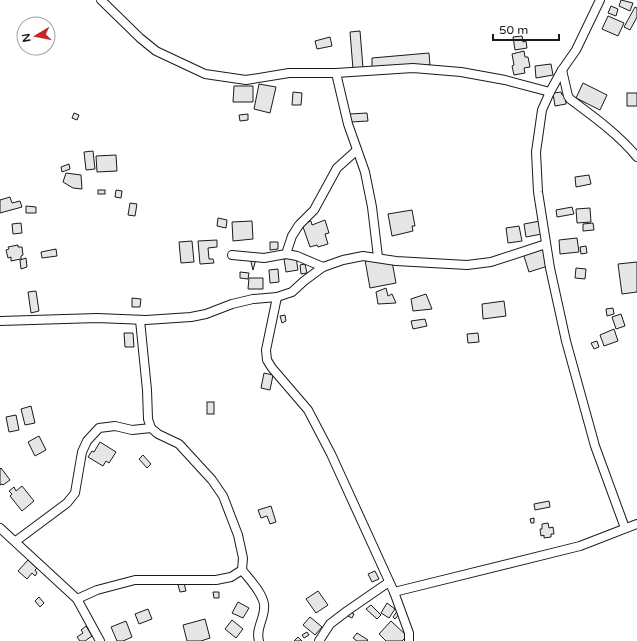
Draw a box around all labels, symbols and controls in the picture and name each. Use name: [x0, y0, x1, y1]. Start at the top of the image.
north arrow: [16, 16, 56, 56]
scale bar: [493, 16, 559, 42]
text: 50 m: [499, 23, 528, 37]
text: N: [19, 32, 34, 43]

